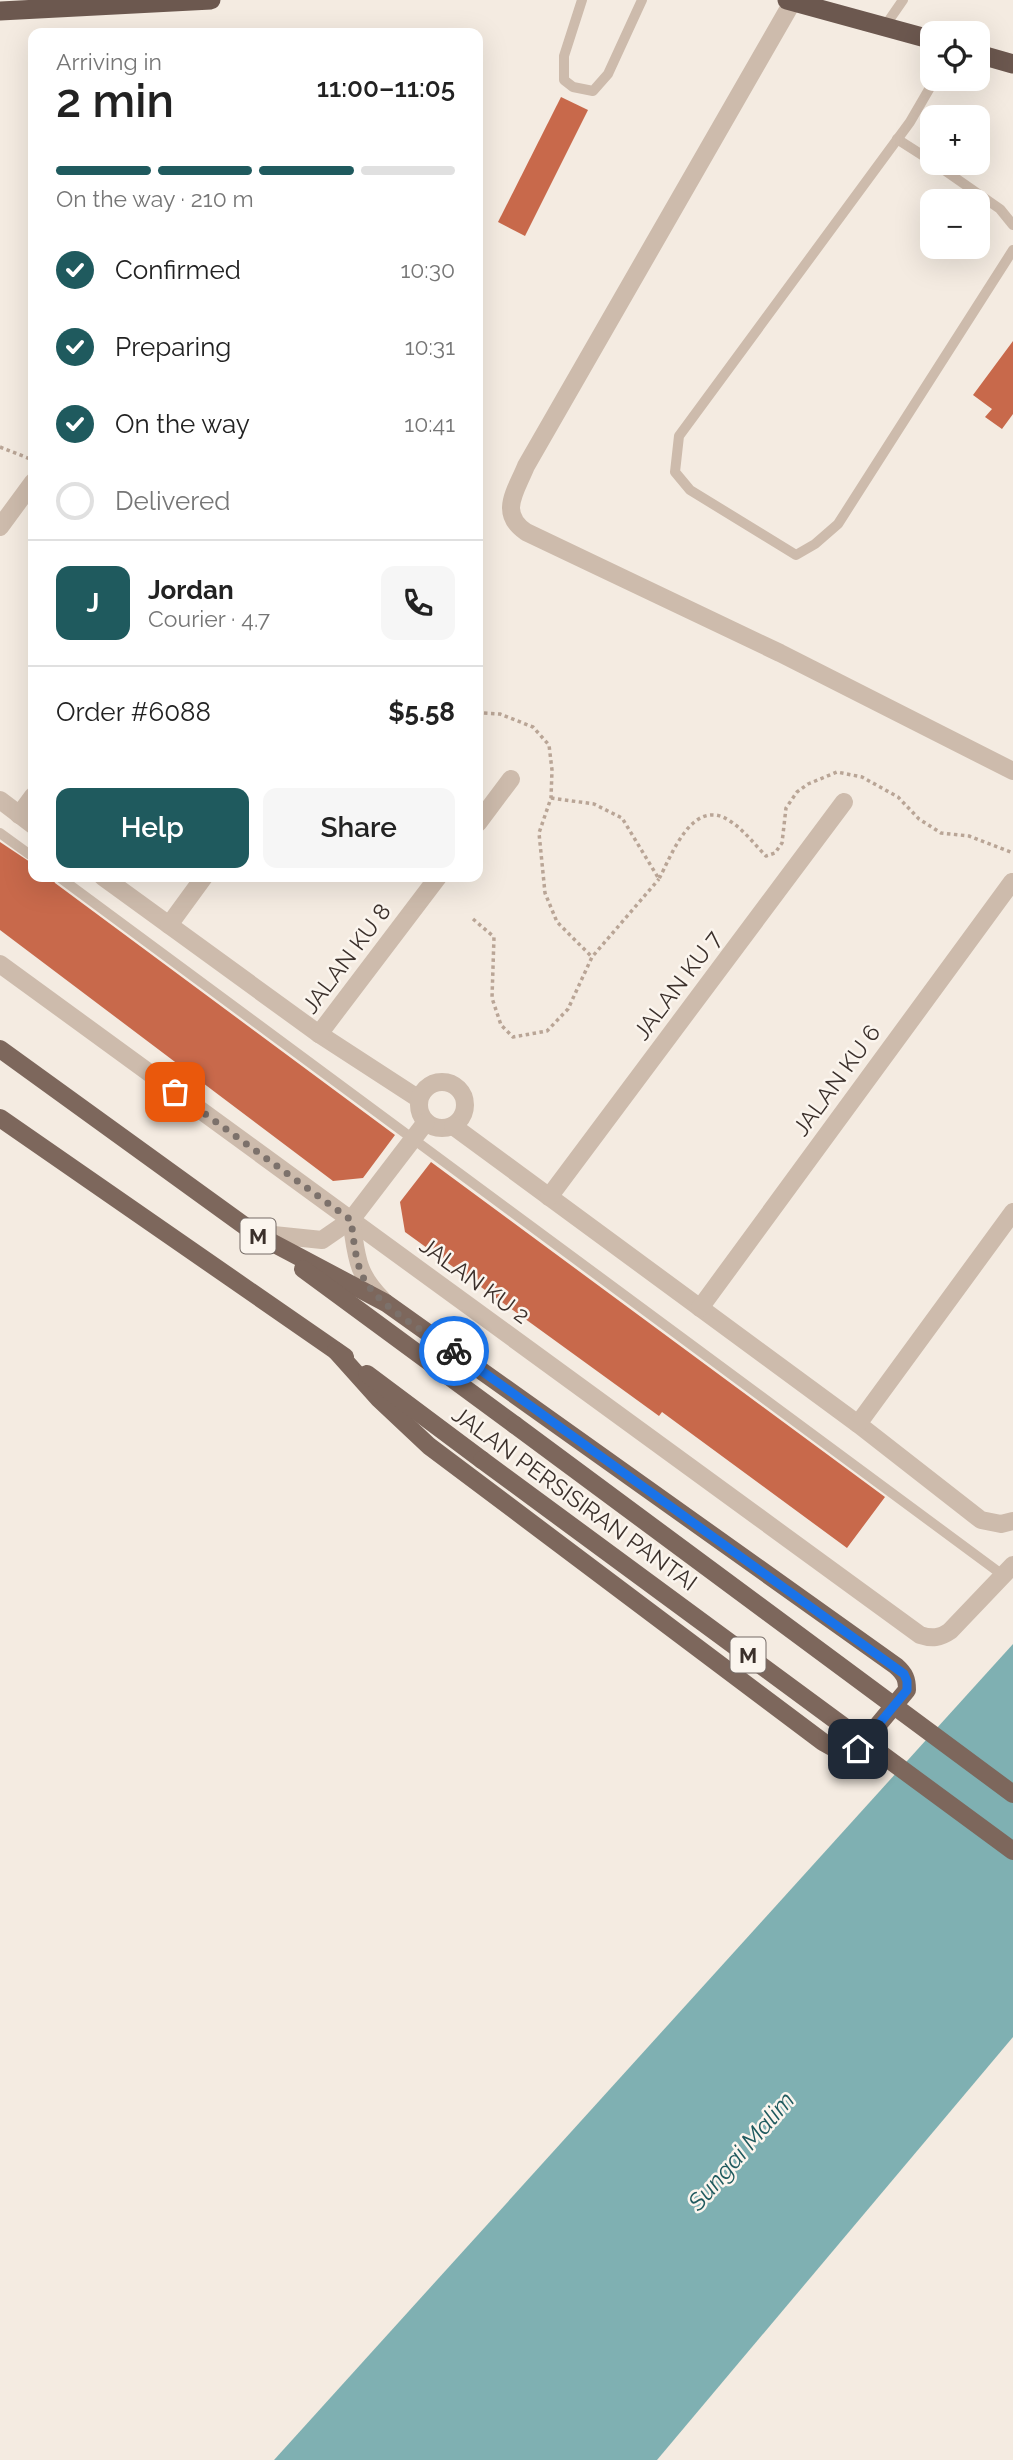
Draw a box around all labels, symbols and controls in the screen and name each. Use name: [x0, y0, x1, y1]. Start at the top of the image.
map controls: [920, 21, 990, 259]
button: locate: [920, 21, 990, 91]
text: Arriving in: [56, 48, 162, 75]
text: 11:00–11:05: [317, 73, 455, 103]
text: 2 min: [56, 74, 174, 128]
button: +: [920, 105, 990, 175]
text: On the way · 210 m: [56, 185, 254, 212]
button: −: [920, 189, 990, 259]
icon: check: [56, 251, 94, 289]
text: Confirmed: [115, 255, 241, 285]
text: 10:30: [400, 256, 455, 283]
icon: check: [56, 328, 94, 366]
text: Preparing: [115, 332, 231, 362]
text: 10:31: [405, 333, 455, 360]
icon: check: [56, 405, 94, 443]
text: On the way: [115, 409, 250, 439]
text: 10:41: [404, 410, 455, 437]
text: Delivered: [115, 486, 230, 516]
button: phone: [381, 566, 455, 640]
text: Jordan: [148, 575, 234, 605]
text: J: [87, 588, 99, 618]
text: Courier · 4.7: [148, 605, 270, 632]
text: Order #6088: [56, 697, 211, 727]
text: $5.58: [388, 697, 455, 727]
button: Help: [56, 788, 249, 868]
button: Share: [263, 788, 455, 868]
street label: JALAN KU 8: [296, 898, 396, 1018]
street label: JALAN KU 7: [627, 925, 727, 1045]
street label: JALAN KU 6: [787, 1019, 885, 1141]
pin: [145, 1062, 205, 1122]
icon: bag: [156, 1073, 194, 1111]
road number: M: [240, 1218, 276, 1254]
street label: JALAN KU 2: [415, 1231, 535, 1329]
courier: [419, 1316, 489, 1386]
icon: bike: [435, 1332, 473, 1370]
street label: JALAN PERSISIRAN PANTAI: [447, 1400, 703, 1596]
road number: M: [730, 1638, 766, 1672]
pin: [828, 1719, 888, 1779]
icon: home: [839, 1730, 877, 1768]
water label: Sungai Malim: [681, 2086, 800, 2217]

